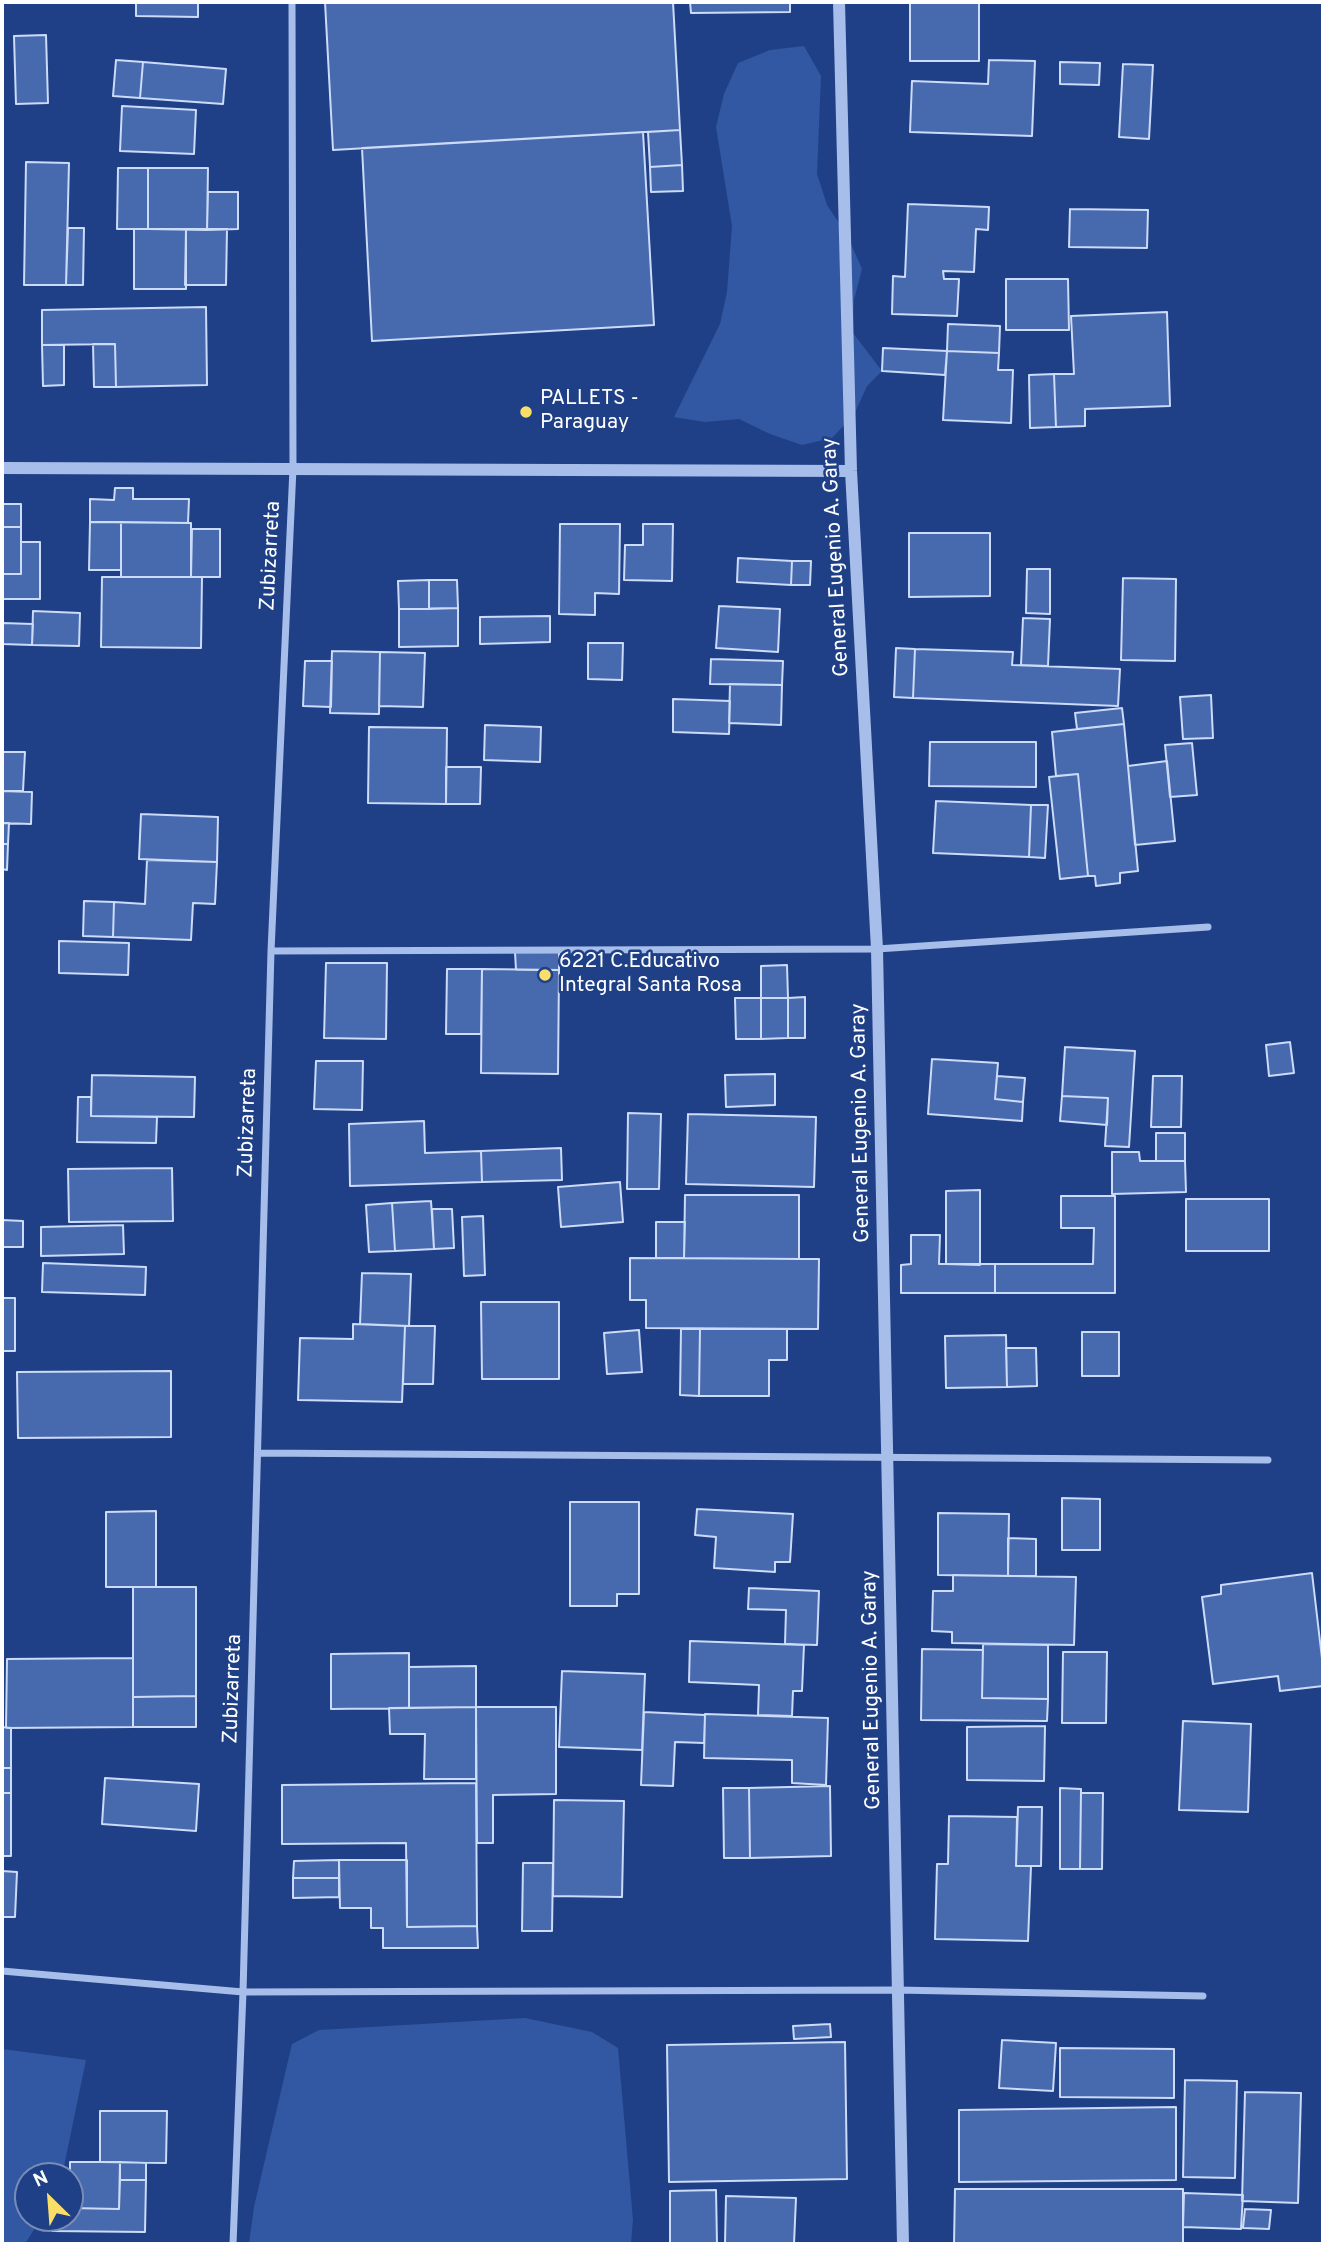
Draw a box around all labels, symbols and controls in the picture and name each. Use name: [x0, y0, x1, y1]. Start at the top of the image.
place label: PALLETS - Paraguay: [540, 387, 639, 437]
marker: PALLETS - Paraguay: [518, 404, 534, 420]
street label: General Eugenio A. Garay: [818, 437, 856, 677]
street label: Zubizarreta: [257, 500, 287, 612]
place label: 6221 C.Educativo Integral Santa Rosa: [559, 950, 742, 1000]
marker: 6221 C.Educativo Integral Santa Rosa: [537, 967, 553, 983]
street label: General Eugenio A. Garay: [847, 1003, 877, 1243]
street label: Zubizarreta: [234, 1068, 264, 1178]
street label: General Eugenio A. Garay: [858, 1570, 888, 1810]
street label: Zubizarreta: [219, 1634, 249, 1744]
north arrow: [14, 2162, 84, 2232]
text: N: [30, 2166, 52, 2194]

